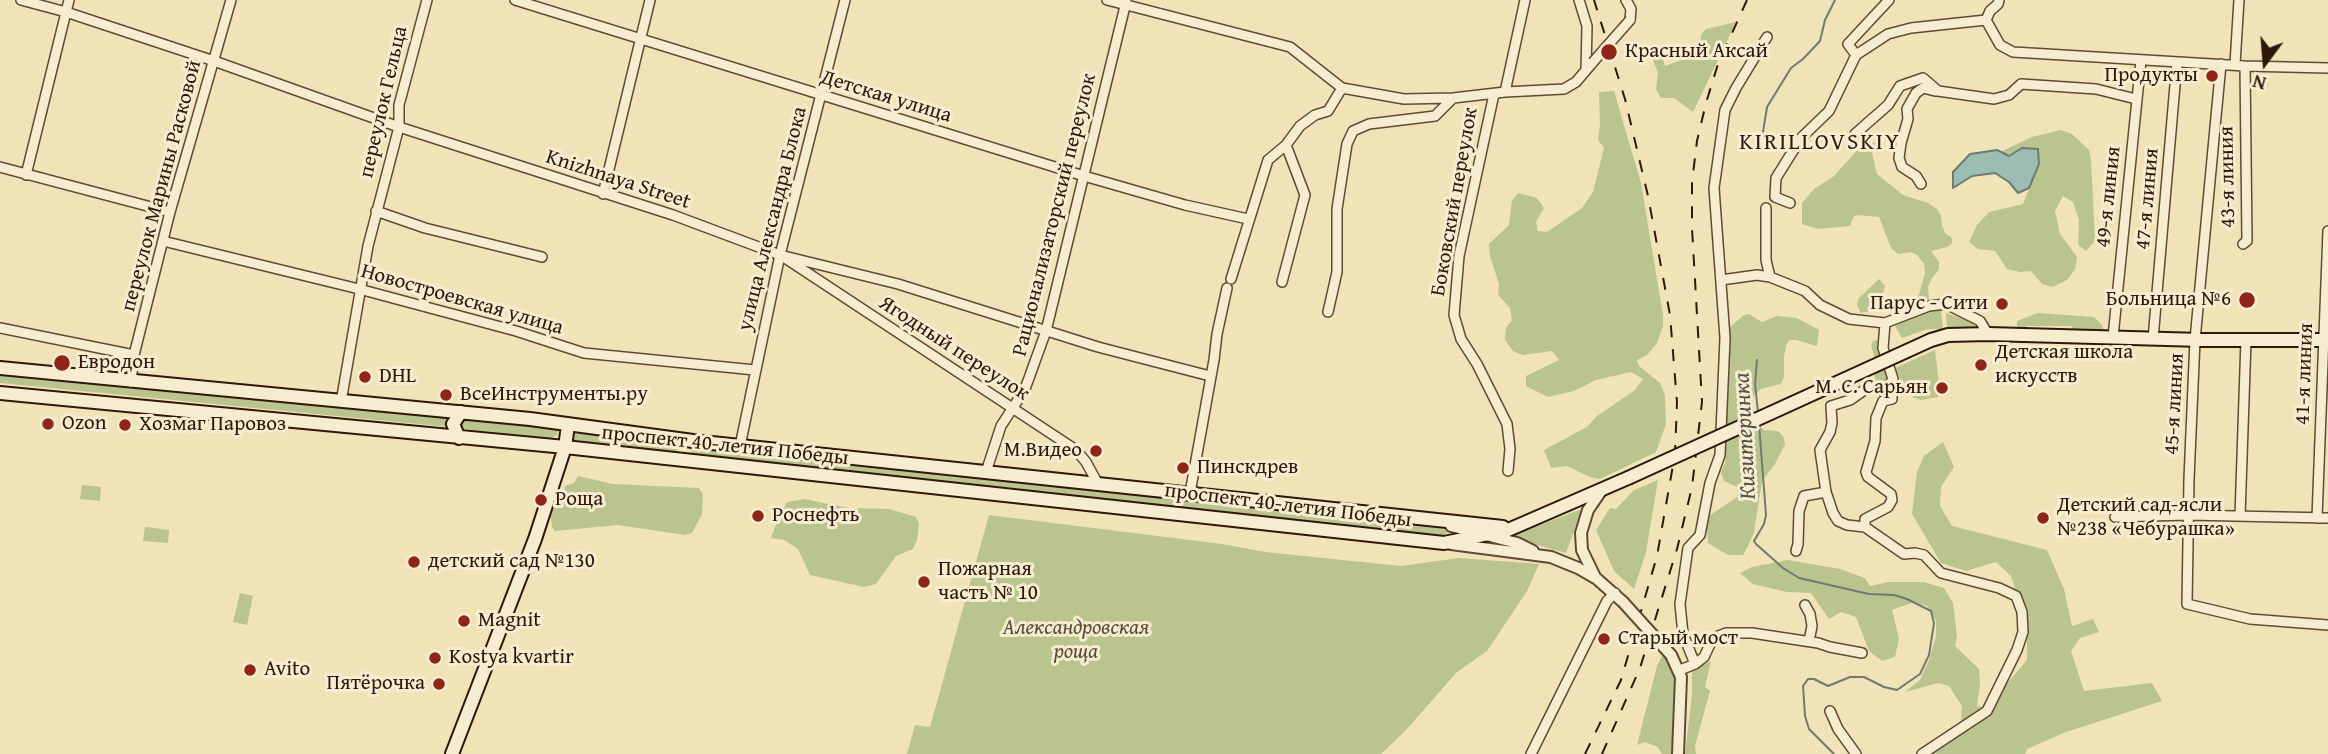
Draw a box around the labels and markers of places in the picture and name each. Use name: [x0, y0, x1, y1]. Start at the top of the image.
place label: Красный Аксай: [1625, 39, 1768, 65]
marker: Красный Аксай: [1599, 42, 1619, 62]
place label: Продукты: [2104, 63, 2198, 89]
marker: Продукты: [2204, 68, 2220, 84]
place label: Больница №6: [2106, 287, 2231, 313]
marker: Больница №6: [2237, 290, 2257, 310]
place label: Парус - Сити: [1870, 291, 1988, 317]
marker: Парус - Сити: [1994, 296, 2010, 312]
place label: Детская школа искусств: [1995, 340, 2133, 390]
place label: Евродон: [78, 350, 155, 376]
marker: Евродон: [52, 353, 72, 373]
marker: Детская школа искусств: [1973, 357, 1989, 373]
place label: DHL: [379, 364, 416, 390]
marker: DHL: [357, 369, 373, 385]
place label: М. С. Сарьян: [1815, 375, 1928, 401]
marker: М. С. Сарьян: [1934, 380, 1950, 396]
place label: ВсеИнструменты.ру: [460, 382, 648, 408]
marker: ВсеИнструменты.ру: [438, 387, 454, 403]
place label: Ozon: [62, 411, 106, 437]
place label: Хозмаг Паровоз: [139, 412, 286, 438]
marker: Ozon: [40, 416, 56, 432]
marker: Хозмаг Паровоз: [117, 417, 133, 433]
place label: М.Видео: [1004, 438, 1082, 464]
marker: М.Видео: [1088, 443, 1104, 459]
place label: Пинскдрев: [1197, 455, 1298, 481]
marker: Пинскдрев: [1175, 460, 1191, 476]
place label: Роща: [555, 487, 603, 513]
marker: Роща: [533, 492, 549, 508]
place label: Детский сад-ясли №238 «Чебурашка»: [2057, 493, 2235, 543]
place label: Роснефть: [772, 503, 859, 529]
marker: Роснефть: [750, 508, 766, 524]
marker: Детский сад-ясли №238 «Чебурашка»: [2035, 510, 2051, 526]
place label: детский сад №130: [428, 549, 595, 575]
marker: детский сад №130: [406, 554, 422, 570]
place label: Пожарная часть № 10: [938, 557, 1038, 607]
marker: Пожарная часть № 10: [916, 574, 932, 590]
place label: Magnit: [478, 608, 541, 634]
marker: Magnit: [456, 613, 472, 629]
place label: Старый мост: [1618, 626, 1738, 652]
marker: Старый мост: [1596, 631, 1612, 647]
place label: Kostya kvartir: [449, 645, 574, 671]
marker: Kostya kvartir: [427, 650, 443, 666]
place label: Avito: [264, 657, 310, 683]
marker: Avito: [242, 662, 258, 678]
place label: Пятёрочка: [327, 671, 425, 697]
marker: Пятёрочка: [431, 676, 447, 692]

